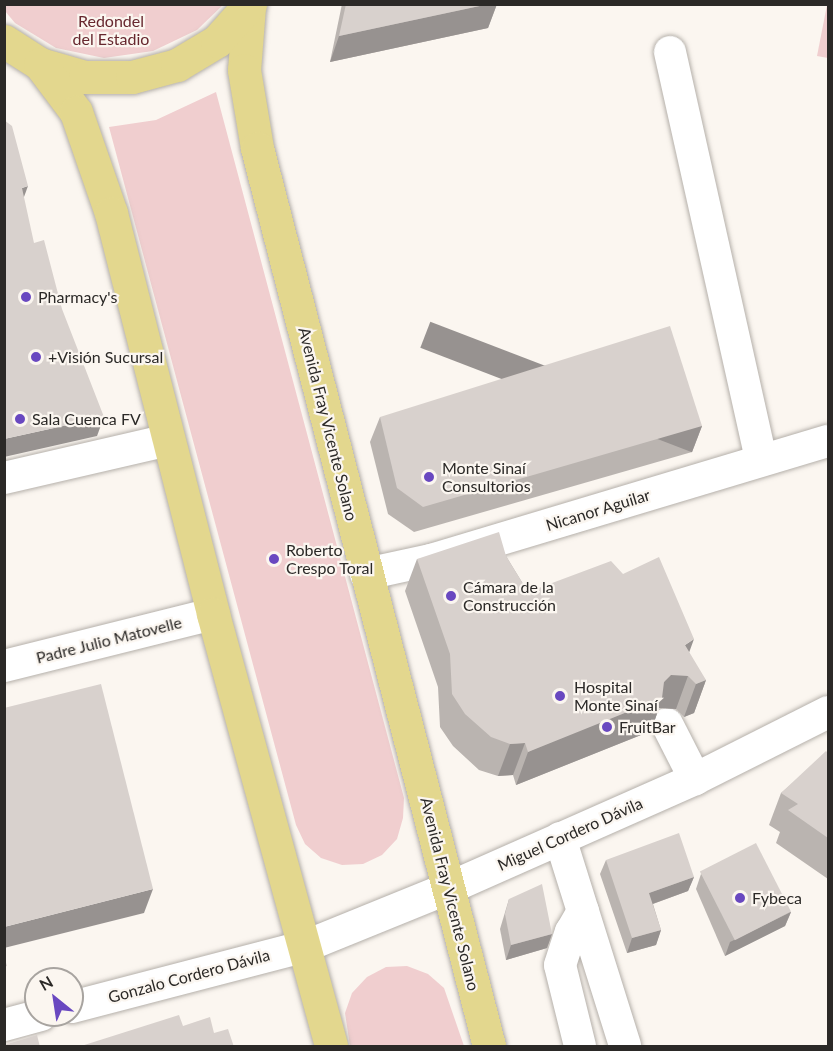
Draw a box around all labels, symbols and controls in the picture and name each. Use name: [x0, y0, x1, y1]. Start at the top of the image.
park label: Redondel del Estadio: [73, 11, 149, 49]
place label: Pharmacy's: [38, 287, 117, 307]
marker: Pharmacy's: [19, 290, 33, 304]
street label: Avenida Fray Vicente Solano: [295, 325, 361, 523]
place label: +Visión Sucursal: [48, 347, 163, 367]
marker: +Visión Sucursal: [29, 350, 43, 364]
place label: Sala Cuenca FV: [32, 409, 141, 429]
marker: Sala Cuenca FV: [13, 412, 27, 426]
place label: Monte Sinaí Consultorios: [442, 458, 531, 496]
marker: Monte Sinaí Consultorios: [420, 468, 438, 486]
street label: Nicanor Aguilar: [543, 485, 653, 535]
place label: Roberto Crespo Toral: [286, 540, 374, 578]
marker: Roberto Crespo Toral: [267, 552, 281, 566]
place label: Cámara de la Construcción: [463, 577, 556, 615]
marker: Cámara de la Construcción: [444, 589, 458, 603]
street label: Padre Julio Matovelle: [34, 613, 184, 667]
place label: Hospital Monte Sinaí: [574, 677, 658, 715]
marker: Hospital Monte Sinaí: [551, 687, 569, 705]
place label: FruitBar: [619, 717, 676, 737]
marker: FruitBar: [600, 720, 614, 734]
street label: Miguel Cordero Dávila: [494, 793, 646, 875]
street label: Avenida Fray Vicente Solano: [417, 795, 483, 993]
place label: Fybeca: [752, 888, 802, 908]
marker: Fybeca: [733, 891, 747, 905]
street label: Gonzalo Cordero Dávila: [106, 945, 272, 1007]
north arrow: [24, 967, 84, 1027]
text: N: [36, 971, 56, 994]

